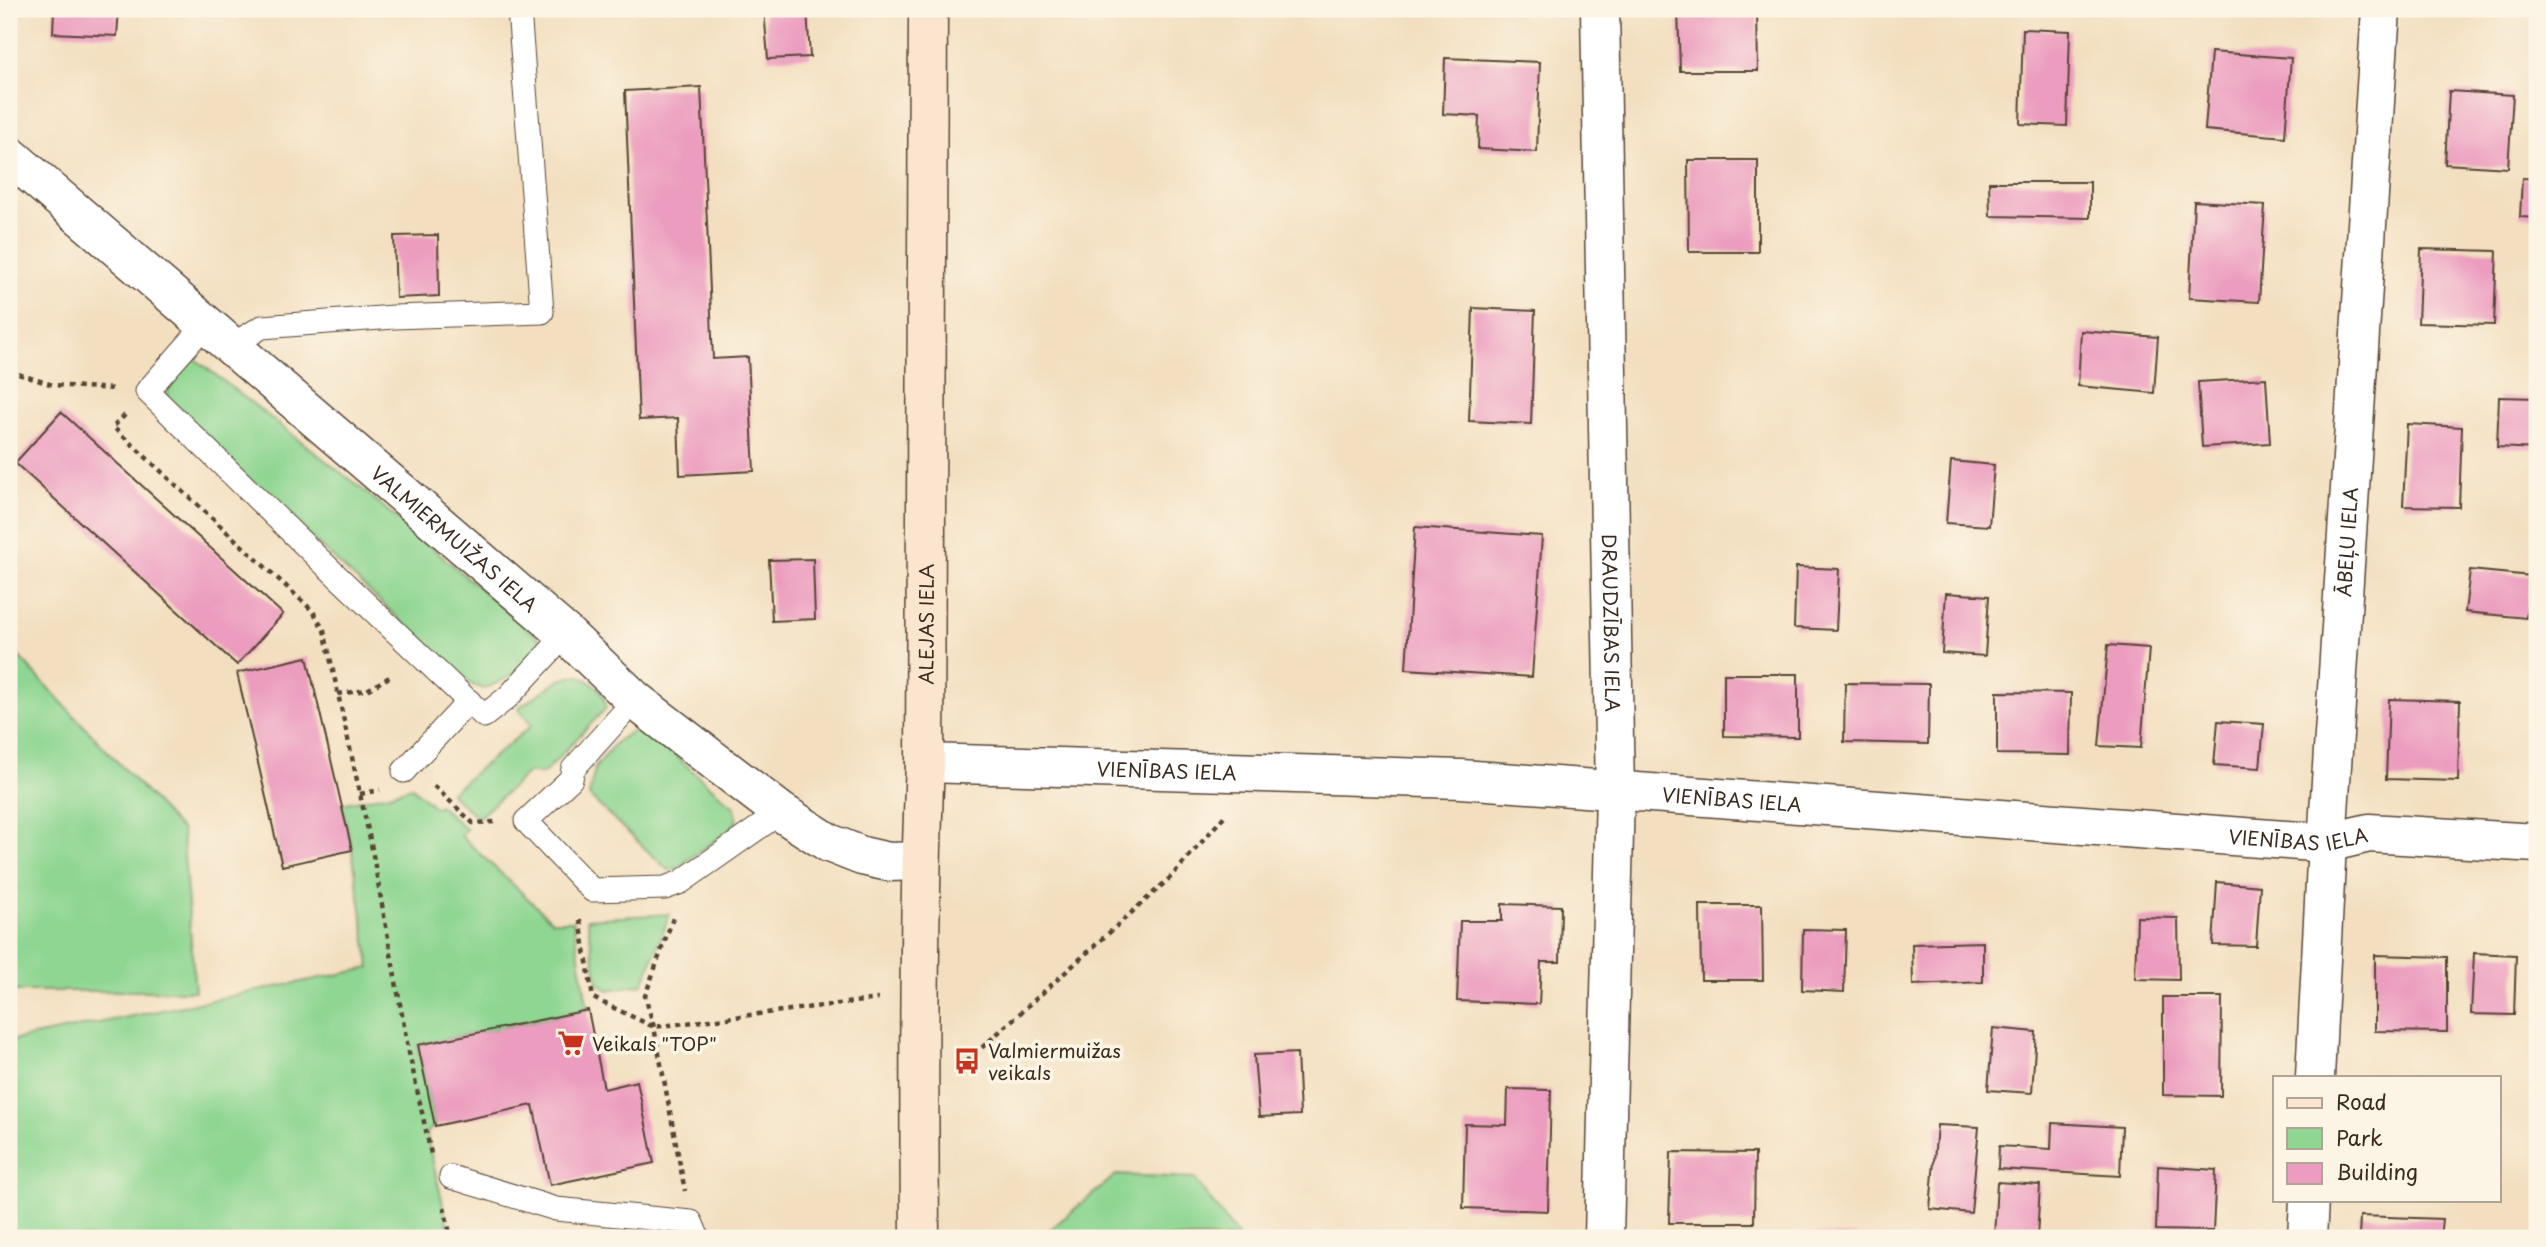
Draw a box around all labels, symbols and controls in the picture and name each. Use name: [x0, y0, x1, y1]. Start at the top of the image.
street label: VALMIERMUIŽAS IELA: [366, 459, 544, 618]
street label: ĀBEĻU IELA: [2329, 486, 2364, 598]
street label: DRAUDZĪBAS IELA: [1596, 534, 1627, 712]
street label: ALEJAS IELA: [911, 563, 940, 685]
street label: VIENĪBAS IELA: [1097, 754, 1237, 786]
street label: VIENĪBAS IELA: [1661, 780, 1803, 818]
street label: VIENĪBAS IELA: [2228, 820, 2370, 857]
supermarket icon: Veikals "TOP": [556, 1028, 586, 1058]
place label: Veikals "TOP": [592, 1029, 717, 1057]
place label: Valmiermuižas veikals: [988, 1036, 1121, 1086]
bus stop icon: Valmiermuižas veikals: [952, 1046, 982, 1076]
legend: [2273, 1076, 2500, 1202]
text: Road: [2336, 1085, 2387, 1117]
text: Park: [2336, 1121, 2383, 1153]
text: Building: [2336, 1155, 2418, 1187]

